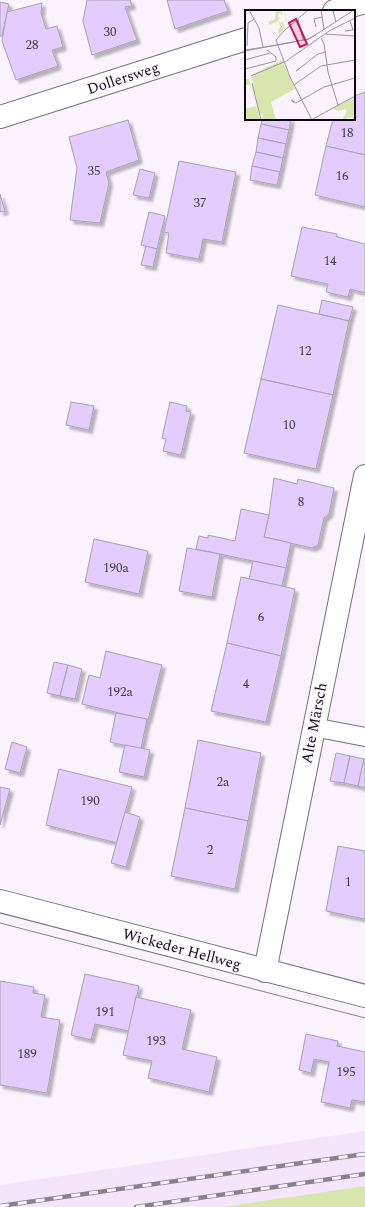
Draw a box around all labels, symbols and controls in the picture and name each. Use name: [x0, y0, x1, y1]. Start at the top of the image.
inset map: [245, 10, 355, 120]
house number: 30: [104, 22, 117, 42]
house number: 28: [26, 35, 39, 55]
street label: Dollersweg: [84, 56, 162, 101]
house number: 18: [341, 123, 354, 143]
house number: 35: [88, 161, 101, 181]
house number: 16: [336, 166, 349, 186]
house number: 37: [194, 193, 207, 213]
house number: 14: [324, 251, 337, 271]
house number: 12: [299, 341, 312, 361]
house number: 10: [283, 415, 296, 435]
house number: 8: [298, 492, 304, 512]
house number: 190a: [103, 558, 130, 578]
house number: 6: [258, 607, 265, 627]
house number: 4: [243, 674, 250, 694]
street label: Alte Märsch: [295, 680, 334, 765]
house number: 192a: [107, 682, 134, 702]
house number: 2a: [217, 772, 230, 792]
house number: 190: [80, 791, 100, 811]
house number: 2: [207, 840, 213, 860]
house number: 1: [345, 872, 351, 892]
street label: Wickeder Hellweg: [120, 923, 244, 976]
house number: 191: [95, 1002, 115, 1022]
house number: 193: [146, 1031, 166, 1051]
house number: 189: [17, 1044, 37, 1064]
house number: 195: [336, 1062, 356, 1082]

